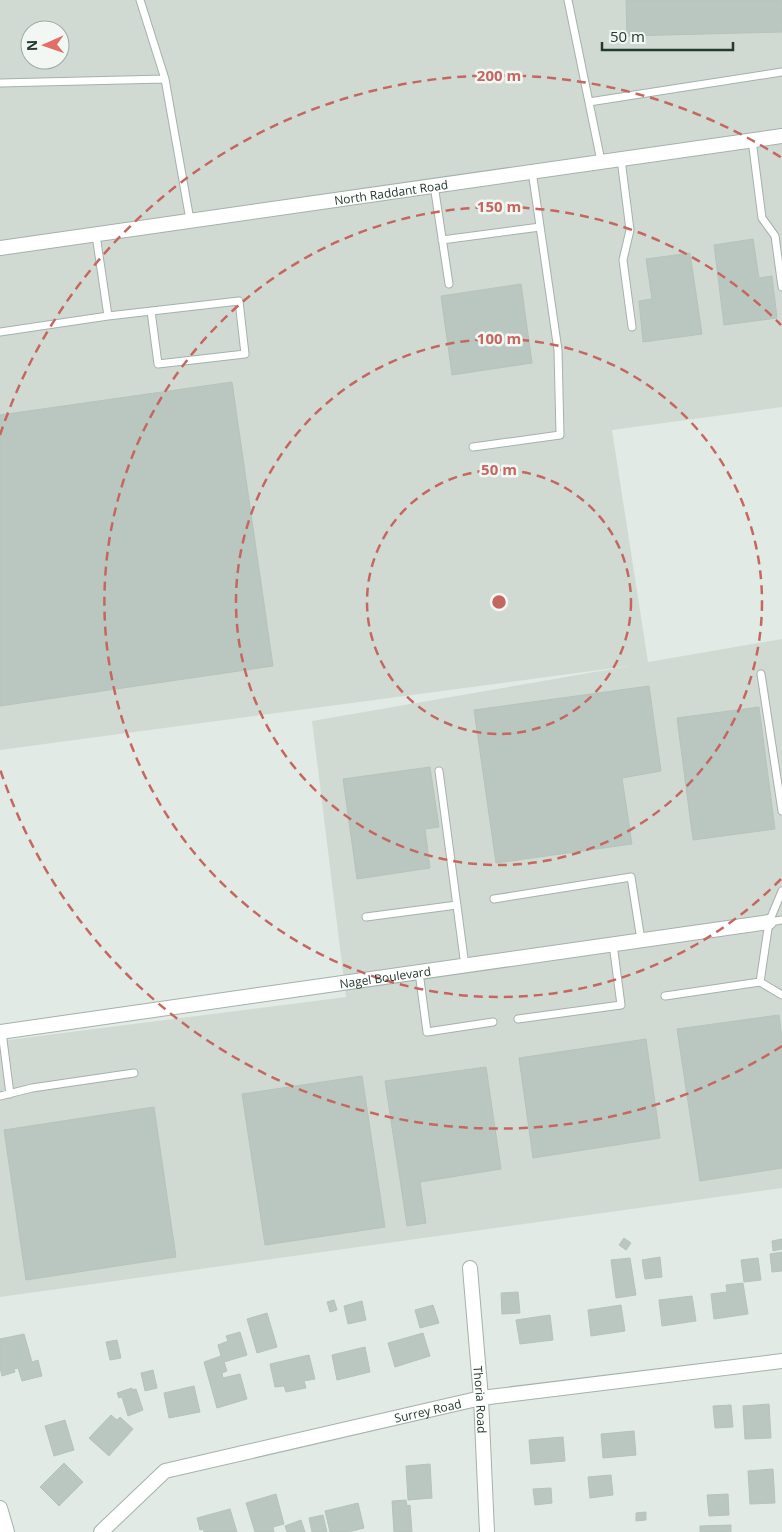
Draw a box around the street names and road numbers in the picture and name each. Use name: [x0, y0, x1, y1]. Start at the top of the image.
street label: North Raddant Road: [333, 175, 449, 209]
street label: Nagel Boulevard: [338, 962, 432, 992]
street label: Thoria Road: [470, 1365, 491, 1434]
street label: Surrey Road: [392, 1394, 463, 1426]

